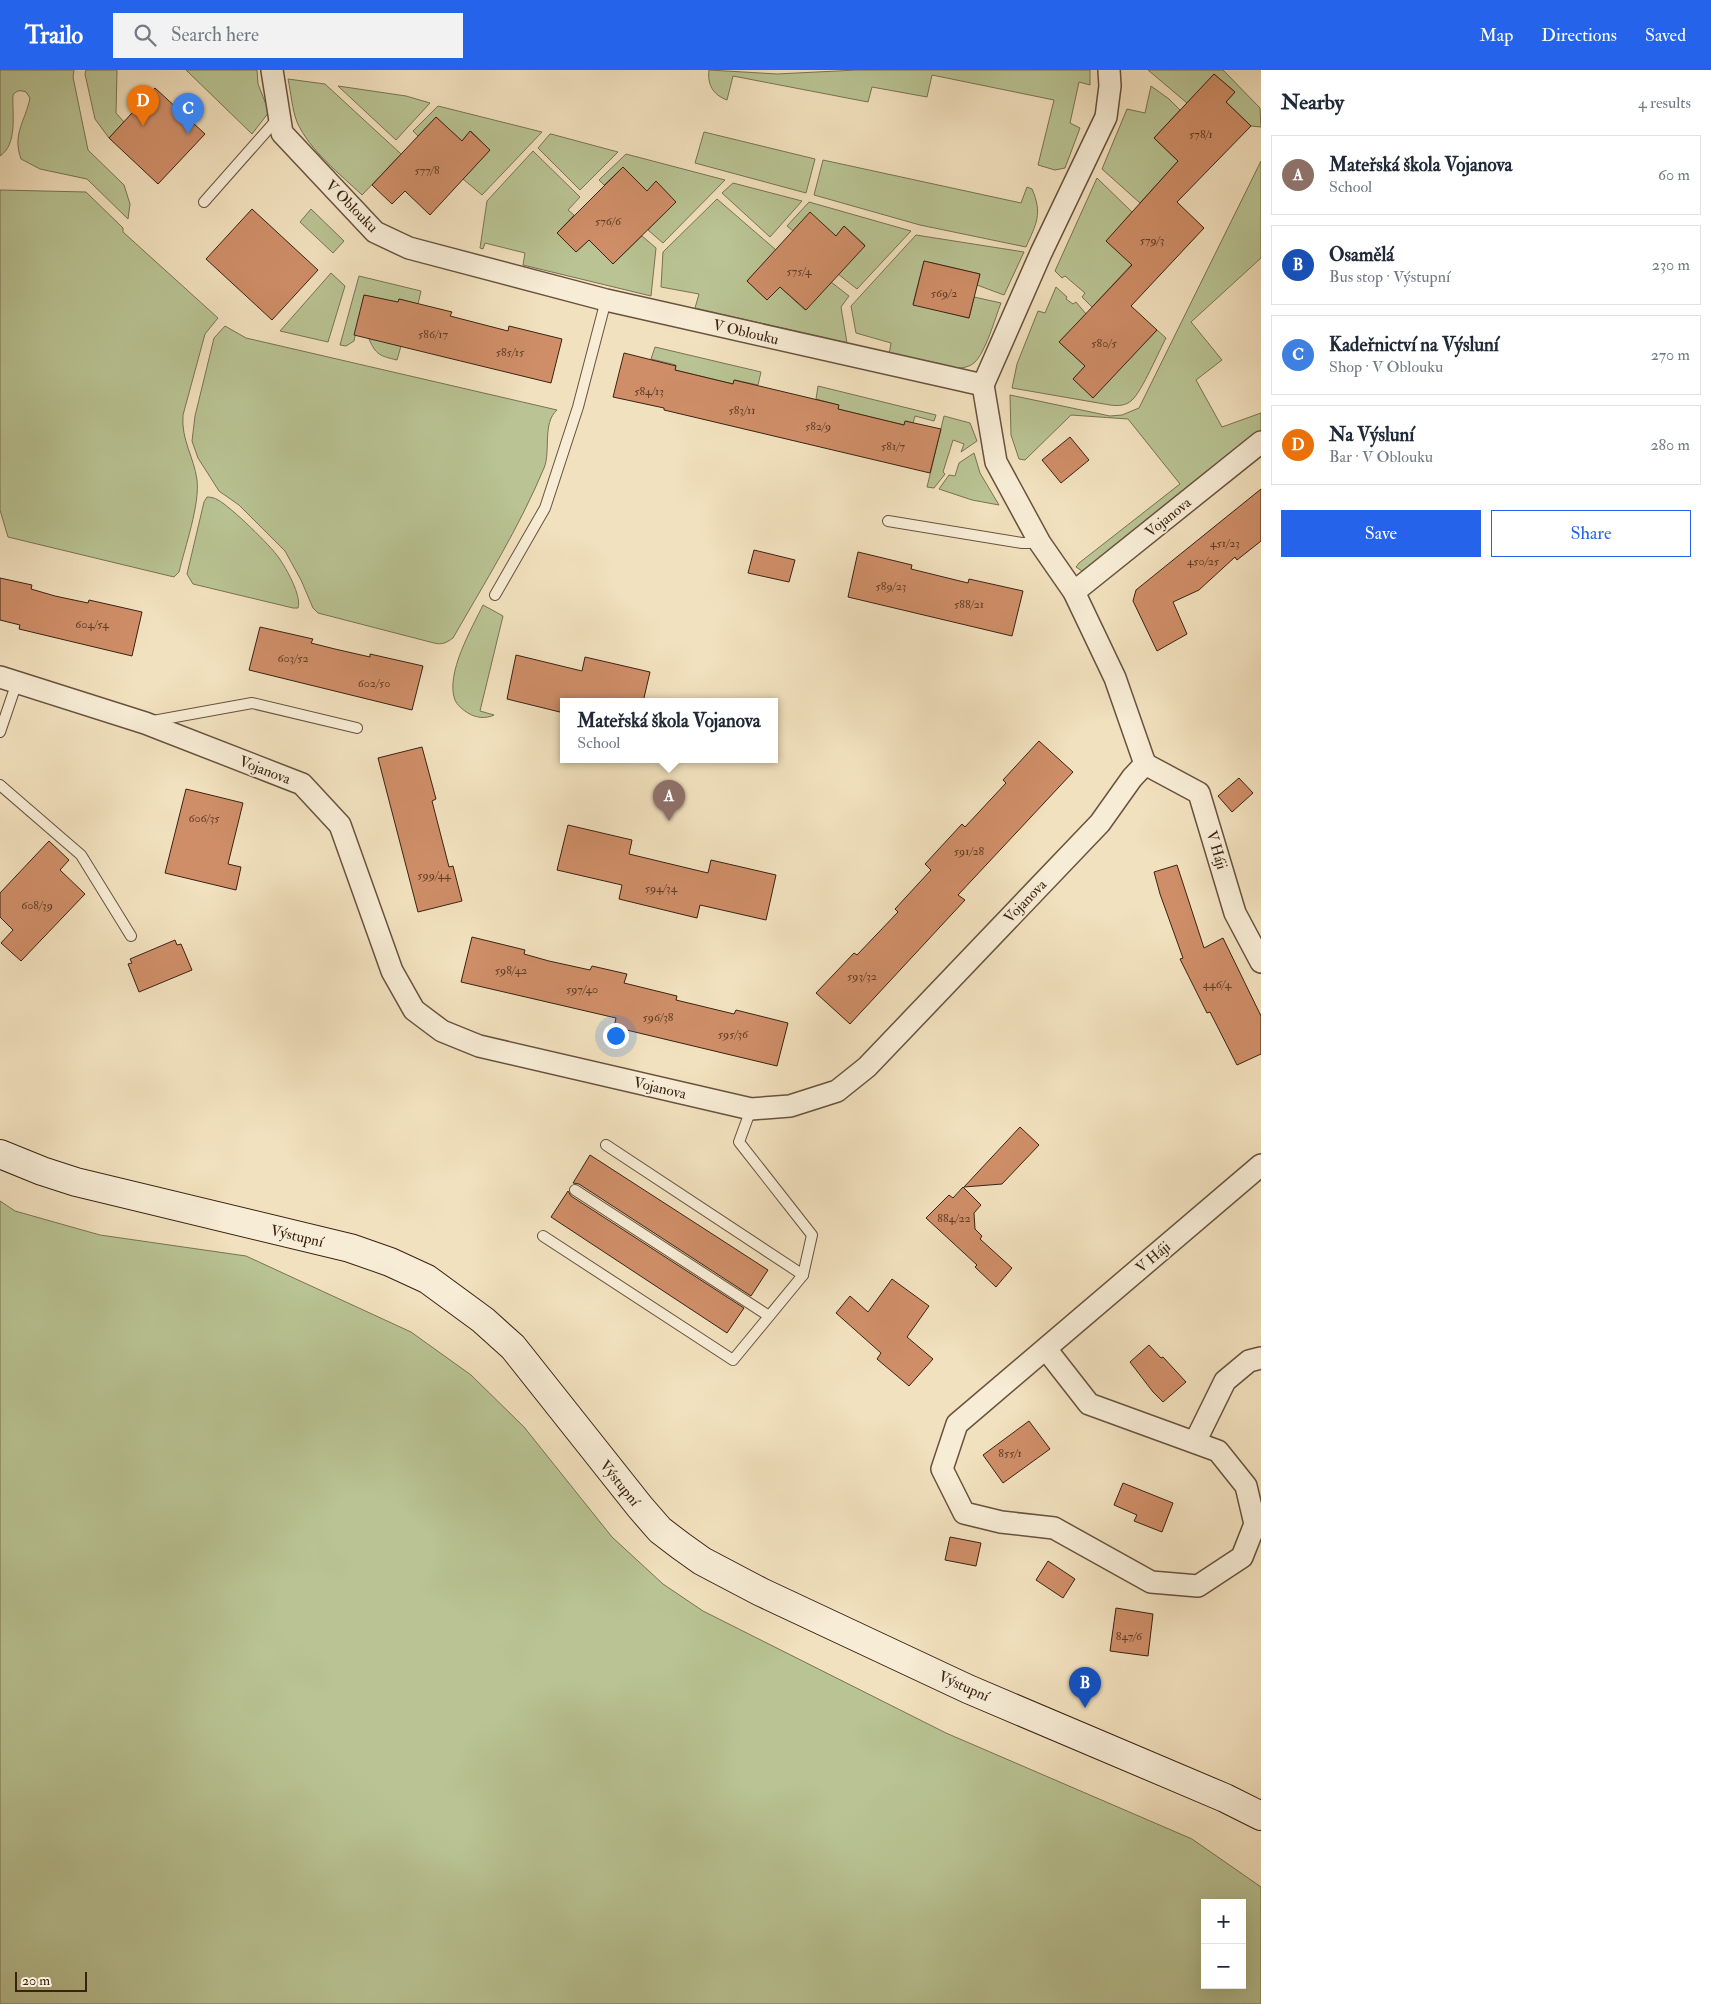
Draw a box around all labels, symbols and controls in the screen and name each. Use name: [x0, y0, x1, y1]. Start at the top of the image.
search box: [113, 13, 463, 58]
text: Trailo: [25, 20, 83, 51]
icon: search: [131, 21, 159, 49]
text: Search here: [171, 23, 259, 47]
text: Map: [1480, 24, 1513, 47]
text: Directions: [1541, 24, 1617, 47]
text: Saved: [1645, 24, 1686, 47]
pin: D: [127, 85, 159, 126]
text: Nearby: [1281, 89, 1344, 116]
pin: C: [172, 93, 204, 134]
text: 4 results: [1638, 93, 1691, 113]
house number: 578/1: [1189, 127, 1213, 142]
text: Mateřská škola Vojanova: [1329, 153, 1512, 177]
house number: 577/8: [414, 163, 440, 178]
text: A: [1293, 165, 1303, 185]
text: 60 m: [1658, 165, 1690, 185]
street label: V Oblouku: [321, 176, 382, 237]
text: School: [1329, 177, 1372, 197]
house number: 576/6: [595, 214, 622, 229]
house number: 579/3: [1140, 233, 1164, 248]
text: Osamělá: [1329, 243, 1394, 267]
text: B: [1293, 255, 1303, 275]
text: 230 m: [1652, 255, 1690, 275]
house number: 575/4: [786, 264, 812, 279]
text: Bus stop · Výstupní: [1329, 267, 1450, 287]
house number: 569/2: [931, 286, 957, 301]
street label: V Oblouku: [711, 316, 781, 349]
house number: 586/17: [418, 327, 448, 342]
text: Kadeřnictví na Výsluní: [1329, 333, 1499, 357]
house number: 580/5: [1091, 336, 1117, 351]
house number: 585/15: [496, 345, 525, 360]
text: C: [1292, 345, 1304, 365]
text: 270 m: [1651, 345, 1690, 365]
text: Shop · V Oblouku: [1329, 357, 1443, 377]
house number: 584/13: [634, 384, 664, 399]
house number: 583/11: [728, 403, 756, 418]
house number: 582/9: [805, 419, 831, 434]
text: Na Výsluní: [1329, 423, 1414, 447]
text: D: [1291, 435, 1305, 455]
text: 280 m: [1650, 435, 1690, 455]
house number: 581/7: [881, 439, 905, 454]
text: Bar · V Oblouku: [1329, 447, 1433, 467]
street label: Vojanova: [1142, 493, 1196, 542]
button: Save: [1281, 510, 1481, 557]
button: Share: [1491, 510, 1691, 557]
house number: 451/23: [1210, 536, 1240, 551]
house number: 450/25: [1187, 554, 1220, 569]
house number: 589/23: [876, 579, 906, 594]
house number: 588/21: [954, 597, 984, 612]
house number: 604/54: [75, 617, 109, 632]
house number: 603/52: [277, 651, 309, 666]
house number: 602/50: [358, 676, 390, 691]
popup: [560, 698, 778, 763]
text: Mateřská škola Vojanova: [577, 709, 761, 733]
text: School: [577, 733, 620, 753]
street label: Vojanova: [236, 752, 294, 789]
pin: A: [653, 780, 685, 821]
house number: 606/35: [188, 811, 220, 826]
street label: V Háji: [1202, 828, 1231, 872]
house number: 591/28: [954, 844, 985, 859]
house number: 599/44: [417, 868, 451, 883]
street label: Vojanova: [1000, 875, 1051, 927]
house number: 594/34: [645, 881, 678, 896]
house number: 608/39: [21, 898, 53, 913]
house number: 598/42: [495, 963, 527, 978]
house number: 593/32: [847, 969, 877, 984]
house number: 446/4: [1203, 977, 1232, 992]
house number: 597/40: [566, 982, 598, 997]
house number: 596/38: [643, 1010, 674, 1025]
your location: [603, 1023, 629, 1049]
house number: 595/36: [718, 1027, 749, 1042]
street label: Vojanova: [632, 1073, 689, 1104]
house number: 884/22: [937, 1211, 971, 1226]
street label: Výstupní: [268, 1221, 326, 1253]
street label: V Háji: [1132, 1237, 1175, 1277]
house number: 855/1: [998, 1446, 1022, 1461]
street label: Výstupní: [595, 1456, 645, 1512]
house number: 847/6: [1116, 1629, 1143, 1644]
street label: Výstupní: [935, 1667, 993, 1707]
pin: B: [1069, 1667, 1101, 1708]
map controls: [1201, 1899, 1246, 1989]
button: +: [1201, 1899, 1246, 1944]
button: −: [1201, 1944, 1246, 1989]
scale bar: [15, 1969, 88, 1992]
text: 20 m: [22, 1972, 50, 1989]

